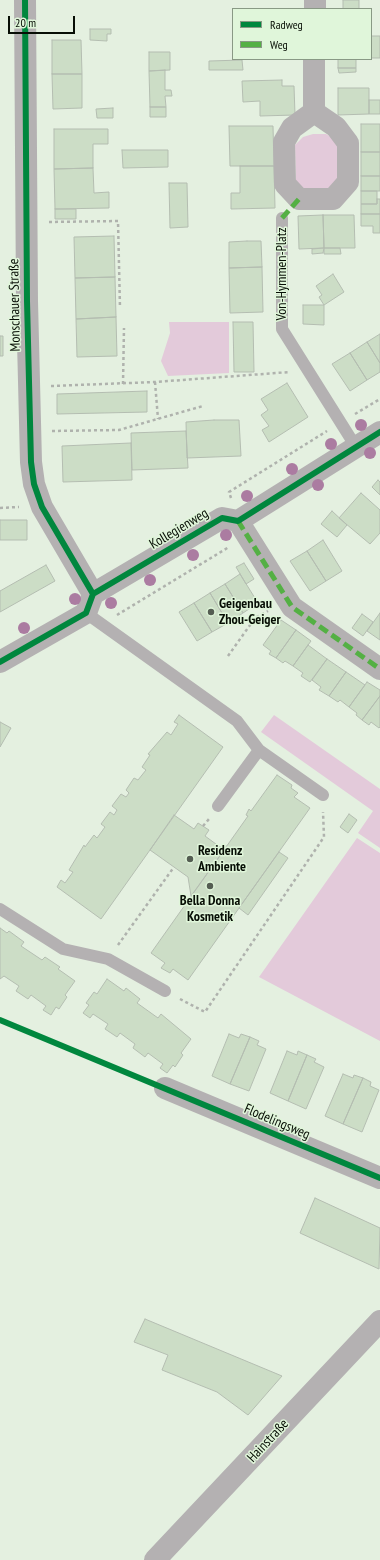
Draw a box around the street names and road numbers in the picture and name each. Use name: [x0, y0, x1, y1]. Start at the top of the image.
street label: Von-Hymmen-Platz: [274, 227, 290, 321]
street label: Monschauer Straße: [6, 258, 24, 352]
street label: Kollegienweg: [147, 505, 211, 553]
street label: Flodelingsweg: [241, 1101, 313, 1143]
street label: Hainstraße: [244, 1416, 292, 1466]

